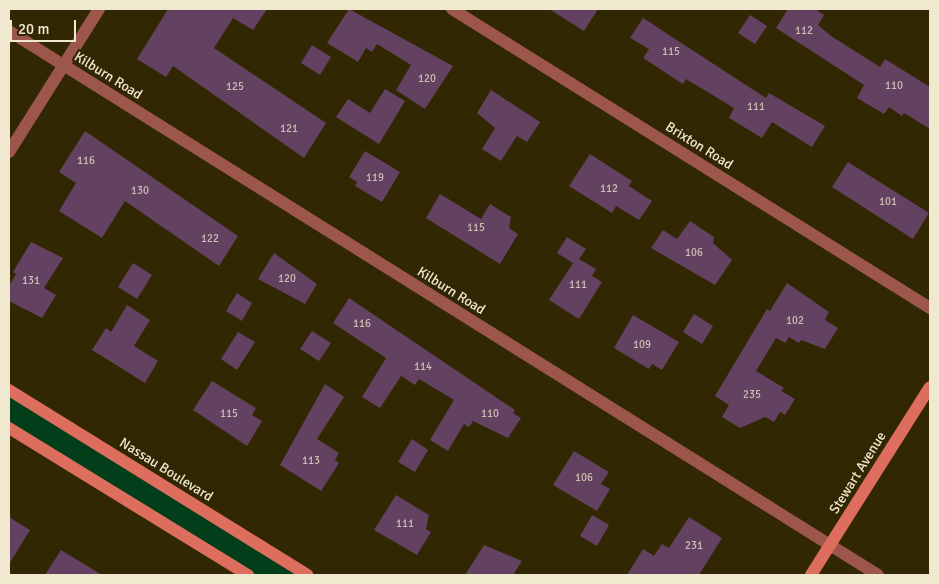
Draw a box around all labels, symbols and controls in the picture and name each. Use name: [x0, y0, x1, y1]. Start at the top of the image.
scale bar: [12, 10, 79, 42]
text: 20 m: [18, 20, 49, 38]
house number: 112: [795, 24, 813, 38]
house number: 115: [662, 45, 680, 59]
street label: Kilburn Road: [71, 48, 145, 104]
house number: 120: [418, 72, 436, 86]
house number: 110: [885, 79, 903, 93]
house number: 125: [226, 80, 244, 94]
house number: 111: [747, 100, 765, 114]
street label: Brixton Road: [662, 119, 736, 173]
house number: 121: [280, 122, 298, 136]
house number: 116: [77, 154, 95, 168]
house number: 119: [366, 171, 384, 185]
house number: 112: [600, 182, 618, 196]
house number: 130: [131, 184, 149, 198]
house number: 101: [879, 195, 897, 209]
house number: 115: [467, 221, 485, 235]
house number: 122: [201, 232, 219, 246]
house number: 106: [685, 246, 703, 260]
street label: Kilburn Road: [414, 263, 488, 319]
house number: 120: [278, 272, 296, 286]
house number: 131: [22, 274, 40, 288]
house number: 111: [569, 278, 587, 292]
house number: 102: [786, 314, 804, 328]
house number: 116: [353, 317, 371, 331]
house number: 109: [633, 338, 651, 352]
house number: 114: [414, 360, 432, 374]
house number: 235: [743, 388, 761, 402]
house number: 115: [220, 407, 238, 421]
house number: 110: [481, 407, 499, 421]
street label: Stewart Avenue: [826, 429, 890, 517]
street label: Nassau Boulevard: [116, 435, 216, 505]
house number: 113: [302, 454, 320, 468]
house number: 106: [575, 471, 593, 485]
house number: 111: [396, 517, 414, 531]
house number: 231: [685, 539, 703, 553]

